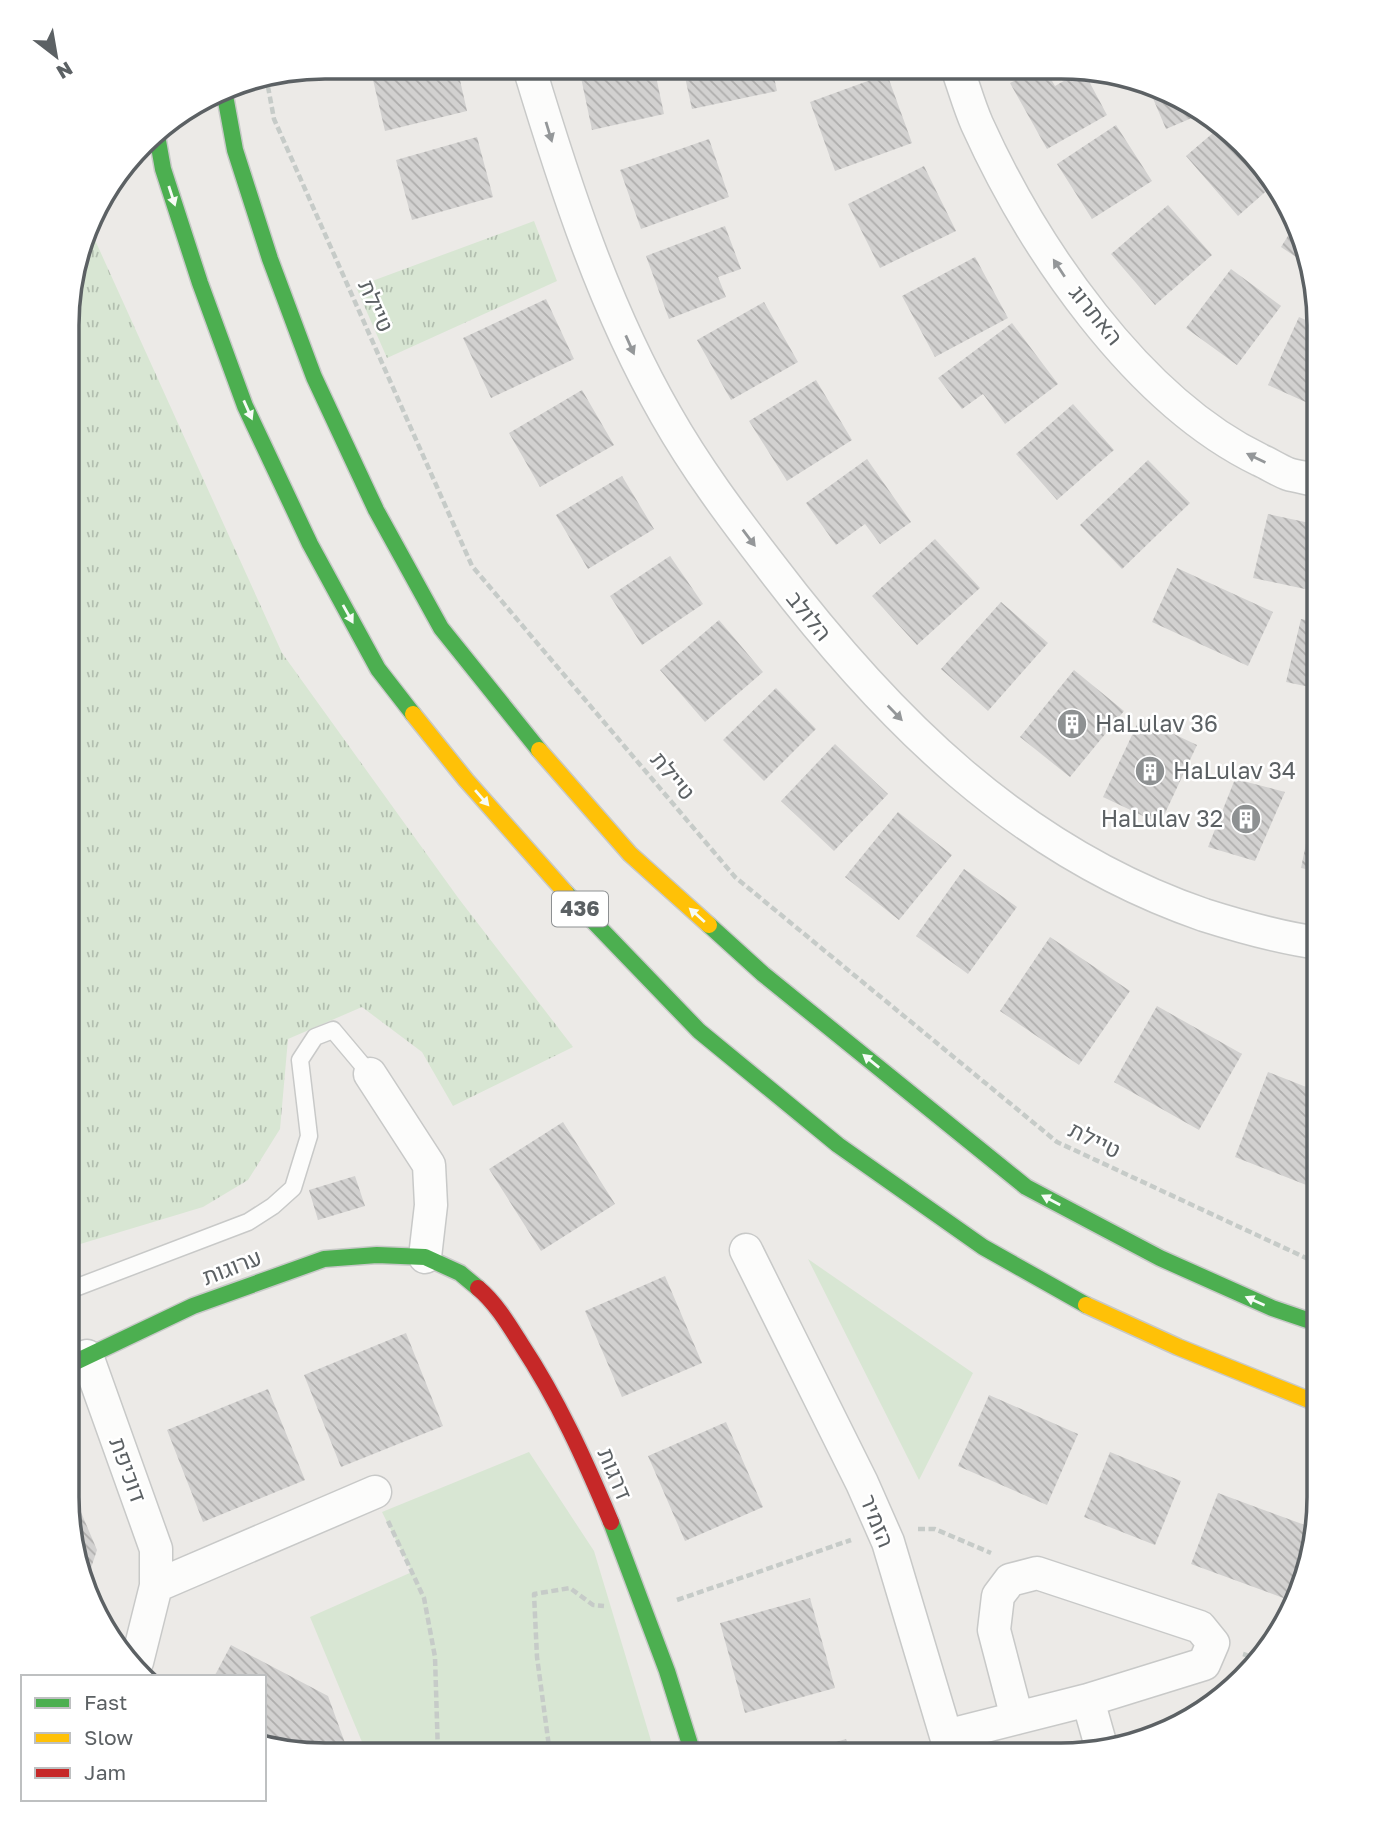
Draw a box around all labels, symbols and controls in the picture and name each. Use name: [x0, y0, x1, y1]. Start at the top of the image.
north arrow: [21, 21, 91, 91]
text: N: [53, 57, 77, 85]
one-way arrow: [544, 122, 555, 143]
one-way arrow: [167, 186, 178, 207]
one-way arrow: [1053, 258, 1066, 277]
street label: טיילת: [353, 275, 401, 336]
street label: האתרוג: [1064, 279, 1130, 350]
one-way arrow: [624, 335, 636, 355]
one-way arrow: [242, 400, 254, 420]
one-way arrow: [1246, 452, 1266, 464]
one-way arrow: [741, 529, 755, 547]
street label: הלולב: [781, 585, 838, 646]
one-way arrow: [342, 604, 354, 624]
one-way arrow: [886, 704, 902, 721]
building icon: HaLulav 36: [1055, 707, 1089, 741]
place label: HaLulav 36: [1095, 709, 1218, 737]
street label: טיילת: [646, 746, 702, 805]
building icon: HaLulav 34: [1133, 754, 1167, 788]
place label: HaLulav 34: [1173, 756, 1296, 784]
one-way arrow: [474, 789, 490, 807]
building icon: HaLulav 32: [1229, 802, 1263, 836]
place label: HaLulav 32: [1101, 804, 1223, 832]
road number: 436: [552, 892, 608, 926]
one-way arrow: [689, 908, 706, 923]
one-way arrow: [863, 1054, 881, 1069]
street label: טיילת: [1065, 1115, 1126, 1164]
one-way arrow: [1041, 1195, 1061, 1206]
street label: ערוגות: [198, 1242, 265, 1290]
one-way arrow: [1245, 1295, 1265, 1307]
street label: דוכיפת: [104, 1433, 154, 1506]
street label: דרגות: [593, 1444, 639, 1504]
street label: הזמיר: [855, 1490, 901, 1551]
legend: [21, 1675, 266, 1801]
text: Fast: [84, 1689, 127, 1715]
text: Slow: [84, 1724, 133, 1750]
text: Jam: [84, 1759, 126, 1785]

